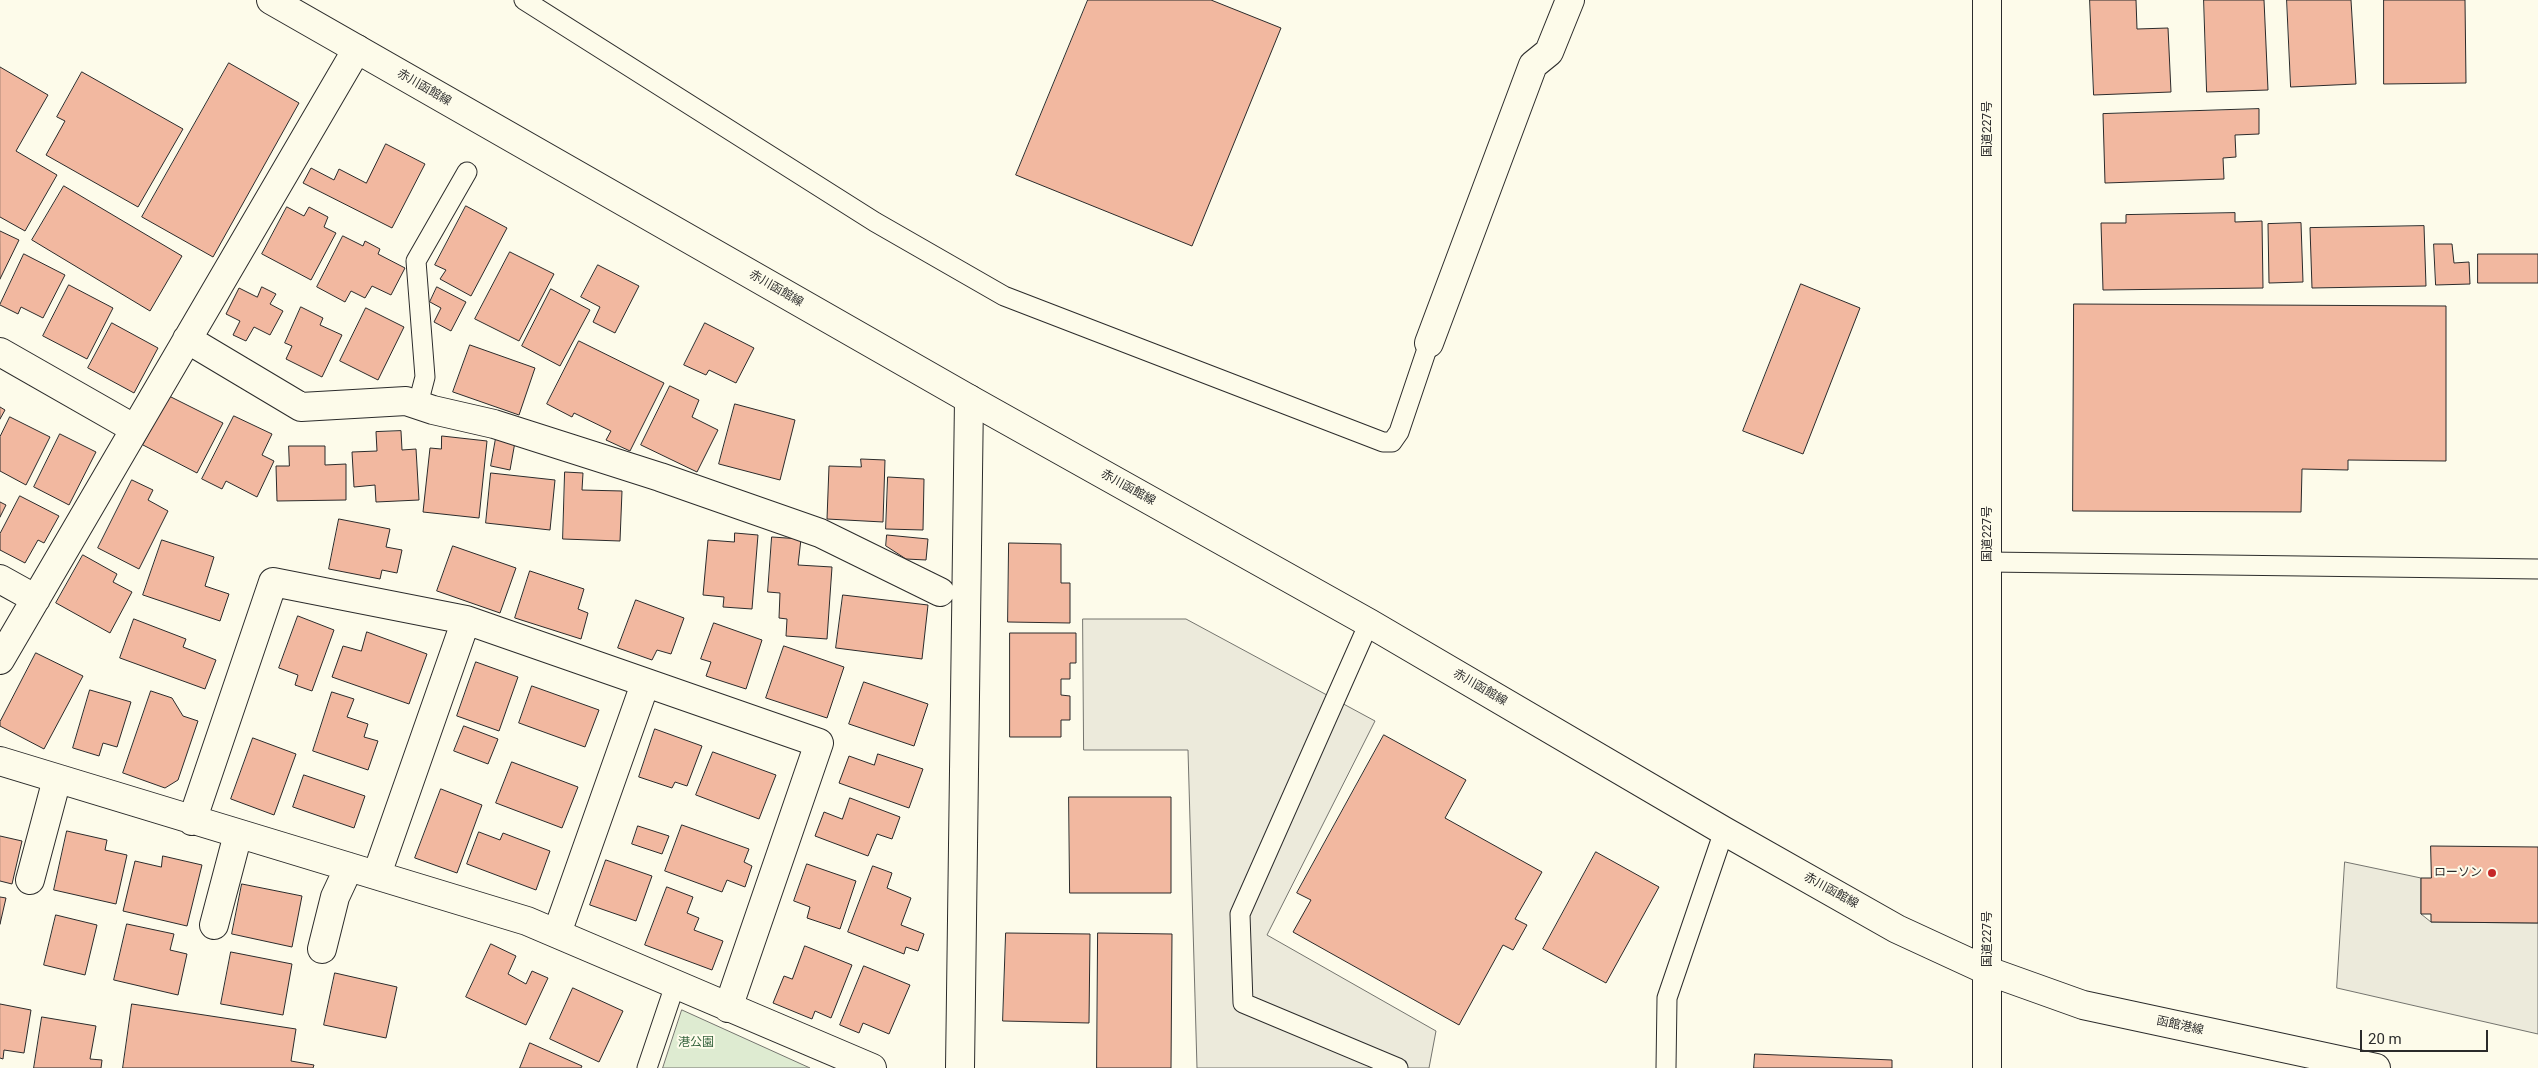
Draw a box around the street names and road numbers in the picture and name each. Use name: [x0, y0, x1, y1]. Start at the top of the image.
street label: 赤川函館線: [394, 67, 454, 109]
street label: 国道227号: [1981, 101, 1995, 157]
street label: 赤川函館線: [746, 268, 806, 310]
street label: 赤川函館線: [1098, 467, 1158, 509]
street label: 国道227号: [1981, 506, 1995, 562]
street label: 赤川函館線: [1450, 667, 1510, 709]
street label: 赤川函館線: [1801, 870, 1861, 912]
street label: 国道227号: [1981, 911, 1995, 967]
street label: 函館港線: [2155, 1014, 2205, 1038]

